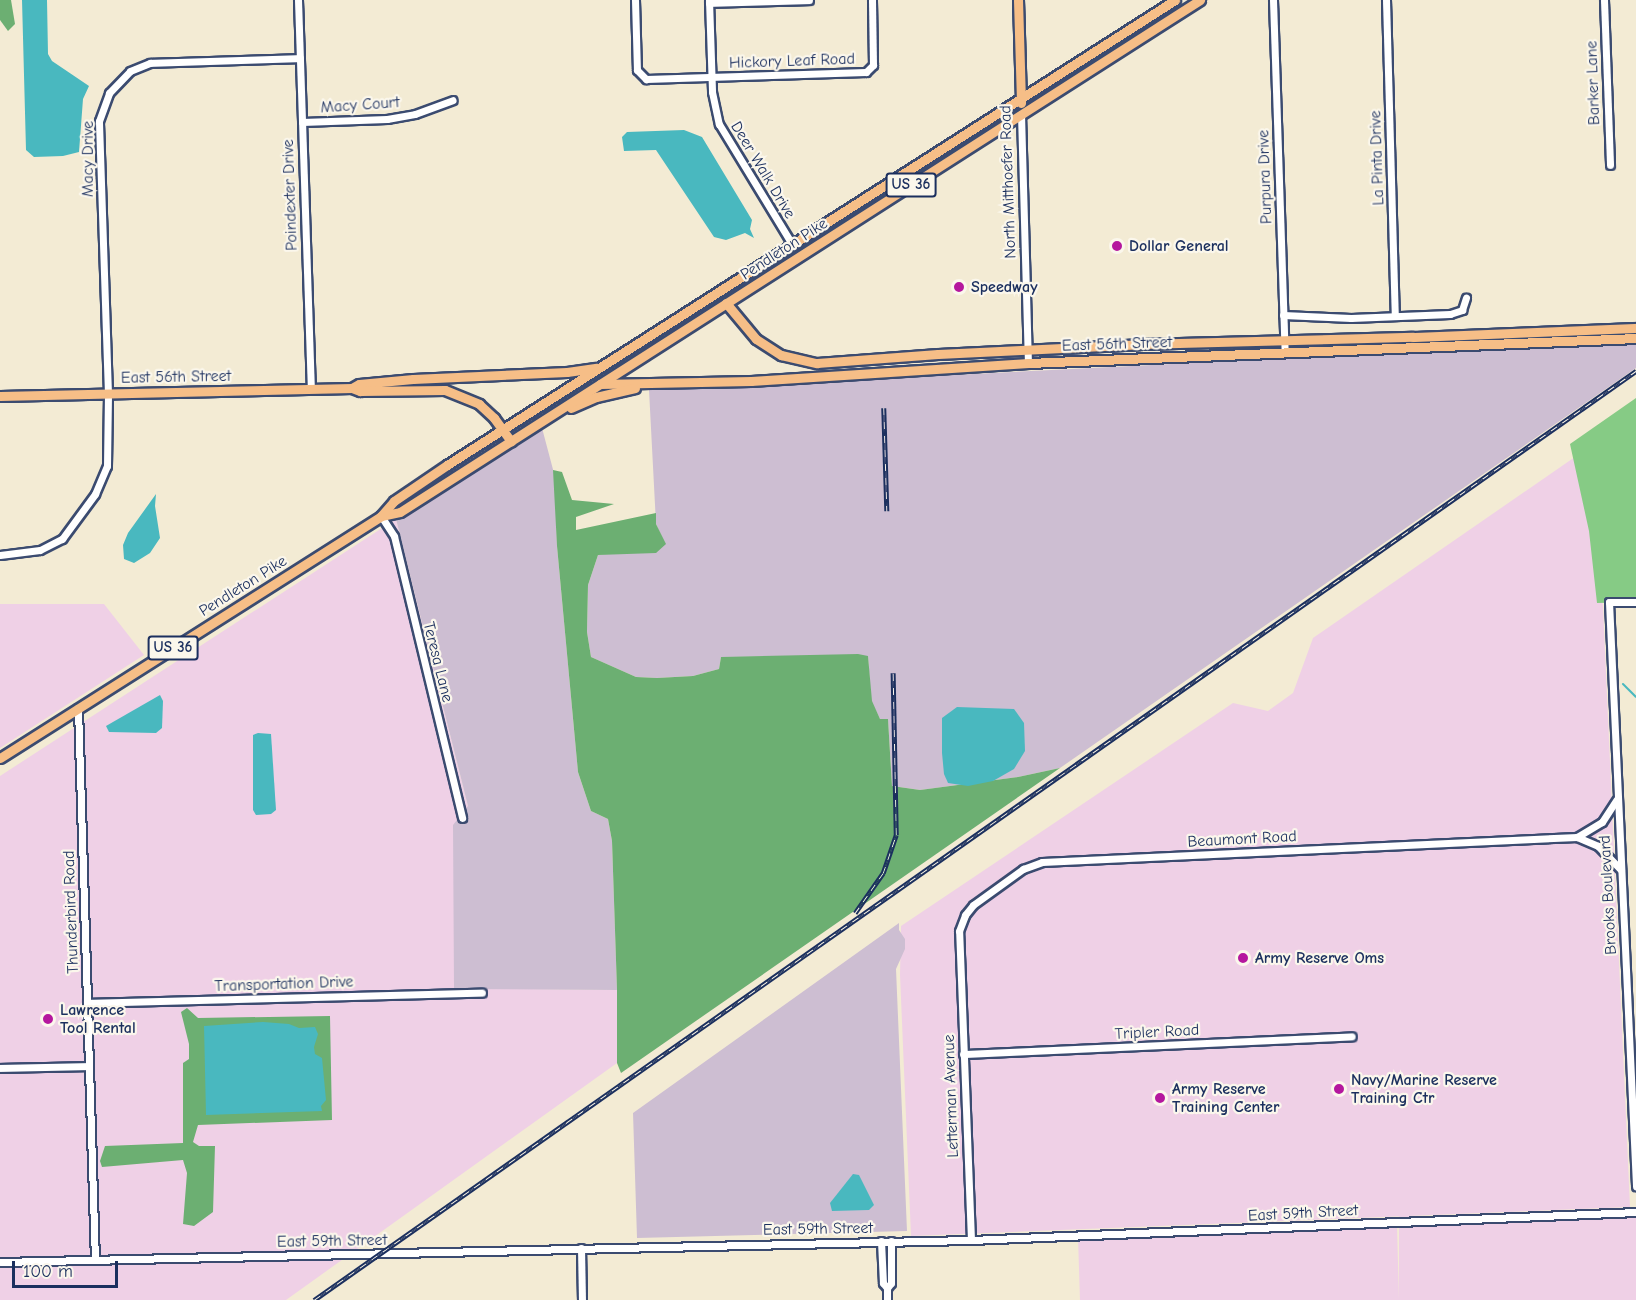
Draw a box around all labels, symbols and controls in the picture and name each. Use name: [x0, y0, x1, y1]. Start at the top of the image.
street label: Barker Lane: [1582, 40, 1604, 126]
street label: Hickory Leaf Road: [729, 49, 855, 73]
street label: Macy Court: [320, 93, 400, 117]
street label: North Mitthoefer Road: [996, 105, 1020, 259]
street label: La Pinta Drive: [1366, 110, 1388, 206]
street label: Deer Walk Drive: [726, 118, 800, 222]
street label: Macy Drive: [78, 121, 98, 197]
street label: Purpura Drive: [1254, 130, 1276, 224]
street label: Poindexter Drive: [278, 139, 302, 251]
road number: US 36: [886, 173, 936, 197]
street label: Pendleton Pike: [737, 214, 831, 284]
place label: Dollar General: [1129, 236, 1229, 256]
marker: Dollar General: [1110, 239, 1124, 253]
place label: Speedway: [971, 277, 1038, 297]
marker: Speedway: [952, 280, 966, 294]
street label: East 56th Street: [1062, 332, 1172, 356]
street label: East 56th Street: [121, 366, 231, 388]
street label: Pendleton Pike: [196, 551, 290, 621]
street label: Teresa Lane: [419, 620, 457, 704]
road number: US 36: [148, 636, 198, 660]
street label: Beaumont Road: [1187, 827, 1297, 851]
street label: Brooks Boulevard: [1595, 835, 1621, 955]
street label: Thunderbird Road: [59, 850, 83, 974]
place label: Army Reserve Oms: [1255, 948, 1384, 968]
marker: Army Reserve Oms: [1236, 951, 1250, 965]
street label: Transportation Drive: [214, 972, 354, 996]
place label: Lawrence Tool Rental: [60, 1000, 136, 1038]
marker: Lawrence Tool Rental: [41, 1012, 55, 1026]
street label: Tripler Road: [1114, 1020, 1200, 1044]
street label: Letterman Avenue: [939, 1034, 963, 1158]
place label: Navy/Marine Reserve Training Ctr: [1351, 1070, 1497, 1108]
place label: Army Reserve Training Center: [1172, 1079, 1279, 1117]
marker: Navy/Marine Reserve Training Ctr: [1332, 1082, 1346, 1096]
marker: Army Reserve Training Center: [1153, 1091, 1167, 1105]
street label: East 59th Street: [1247, 1201, 1359, 1225]
street label: East 59th Street: [763, 1218, 873, 1240]
street label: East 59th Street: [277, 1230, 387, 1252]
scale bar: [15, 1249, 122, 1287]
text: 100 m: [23, 1261, 73, 1282]

